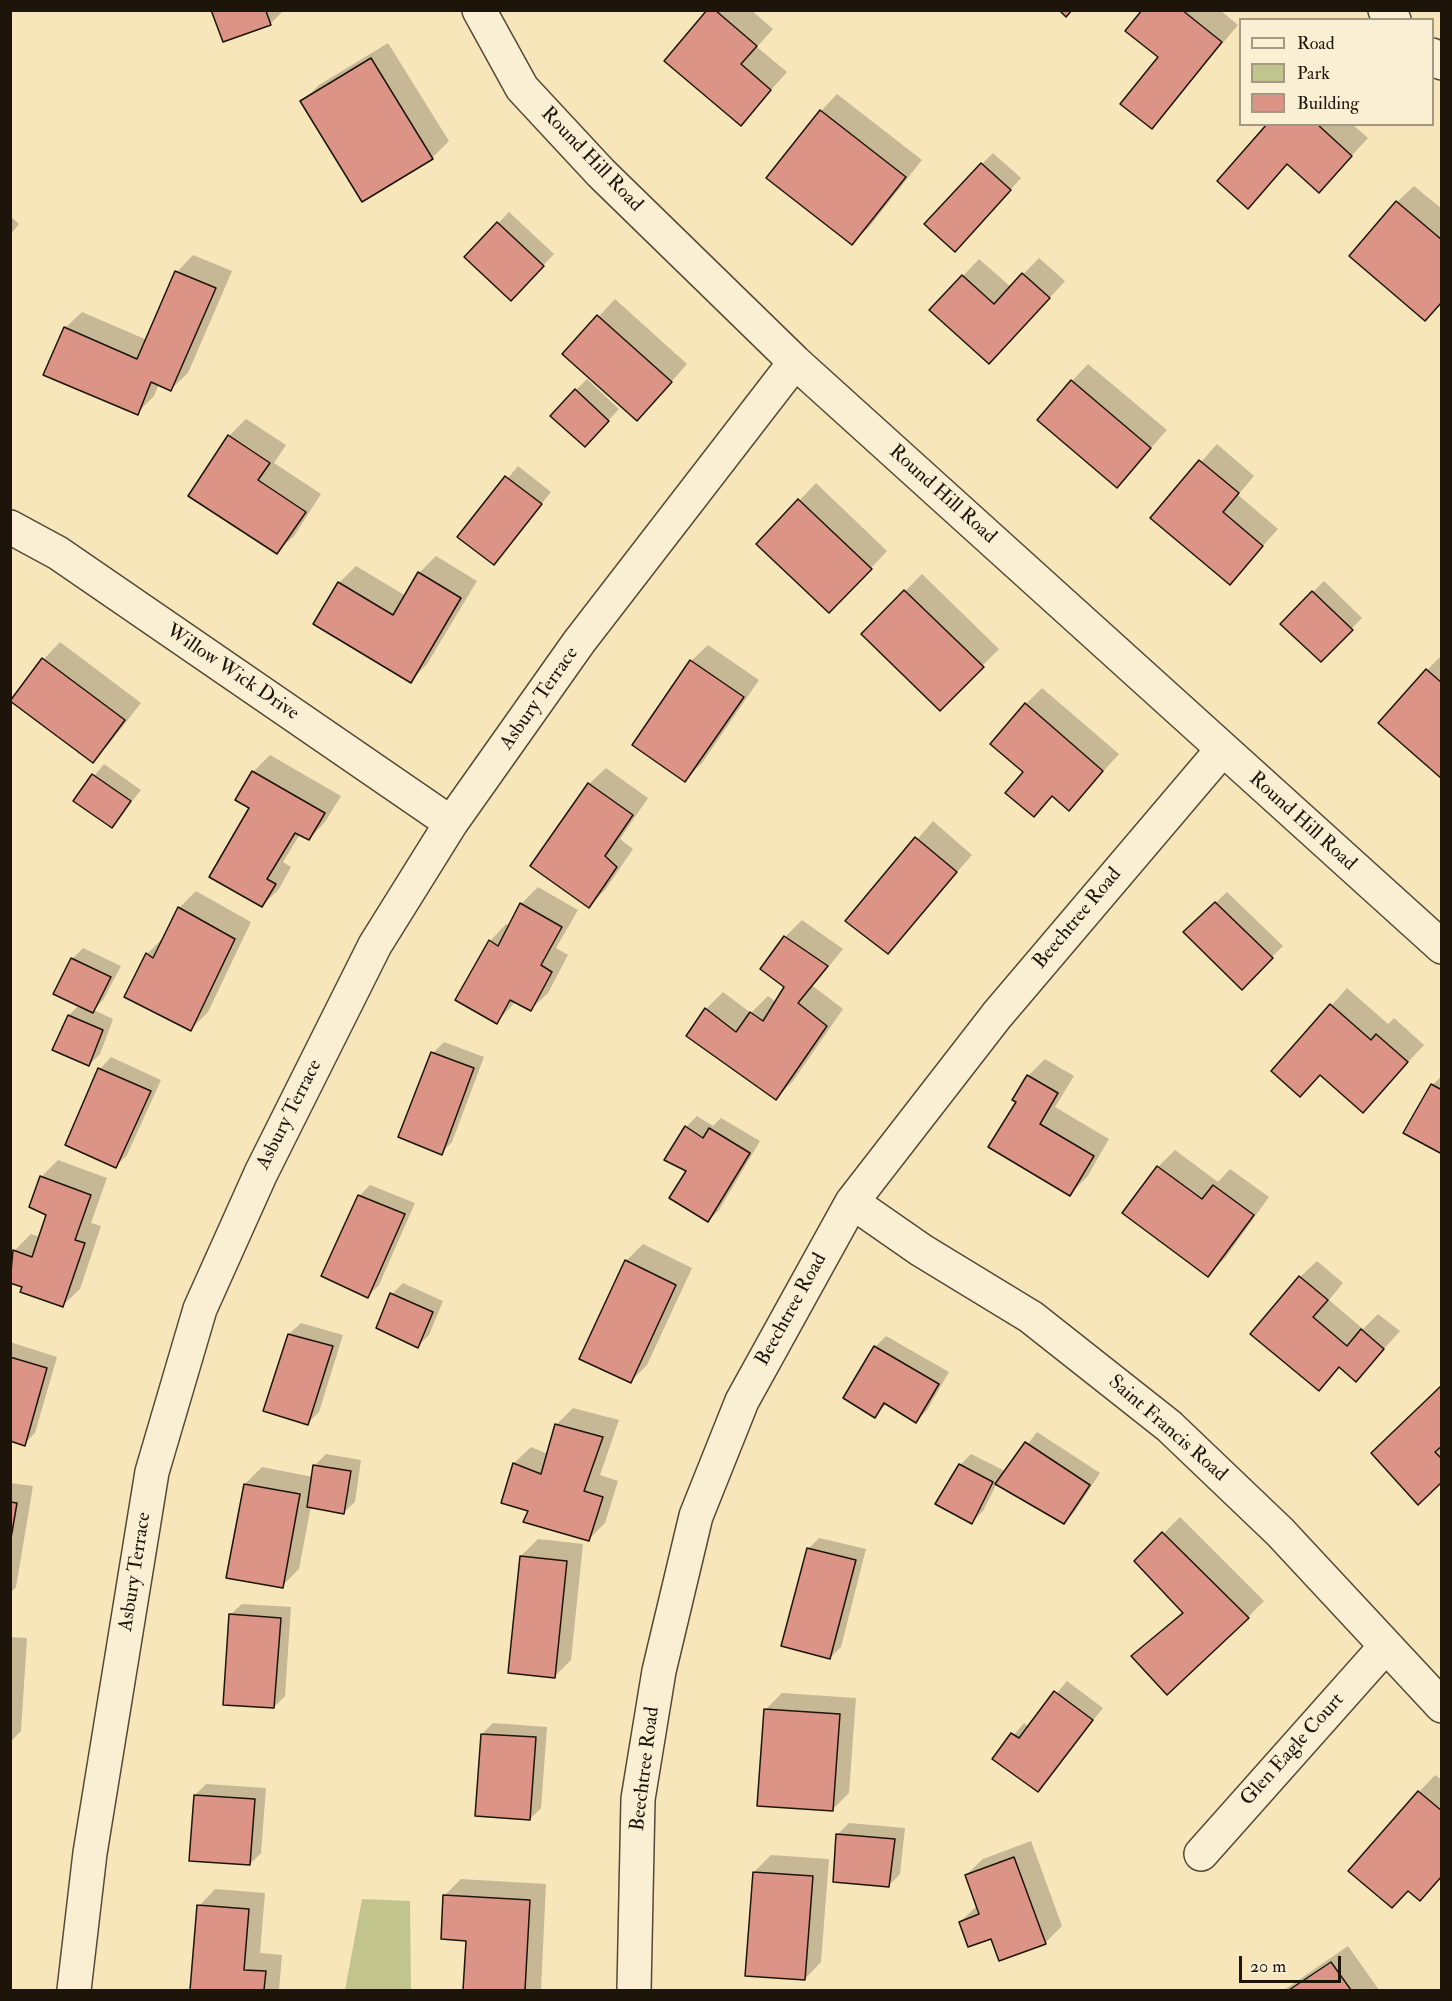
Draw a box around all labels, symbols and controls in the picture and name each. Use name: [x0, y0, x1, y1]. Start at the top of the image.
legend: [1239, 18, 1434, 126]
text: Road: [1297, 32, 1335, 55]
text: Park: [1297, 62, 1330, 85]
text: Building: [1297, 92, 1359, 115]
street label: Round Hill Road: [535, 103, 647, 217]
street label: Round Hill Road: [883, 440, 1001, 550]
street label: Willow Wick Drive: [161, 620, 303, 726]
street label: Asbury Terrace: [496, 643, 584, 755]
street label: Round Hill Road: [1243, 767, 1361, 877]
street label: Beechtree Road: [1029, 863, 1127, 975]
street label: Asbury Terrace: [252, 1056, 328, 1174]
street label: Beechtree Road: [751, 1250, 833, 1370]
street label: Saint Francis Road: [1103, 1371, 1231, 1487]
street label: Asbury Terrace: [115, 1511, 157, 1633]
street label: Glen Eagle Court: [1236, 1689, 1350, 1811]
street label: Beechtree Road: [626, 1706, 666, 1832]
scale bar: [1242, 1944, 1344, 1982]
text: 20 m: [1250, 1955, 1286, 1978]

